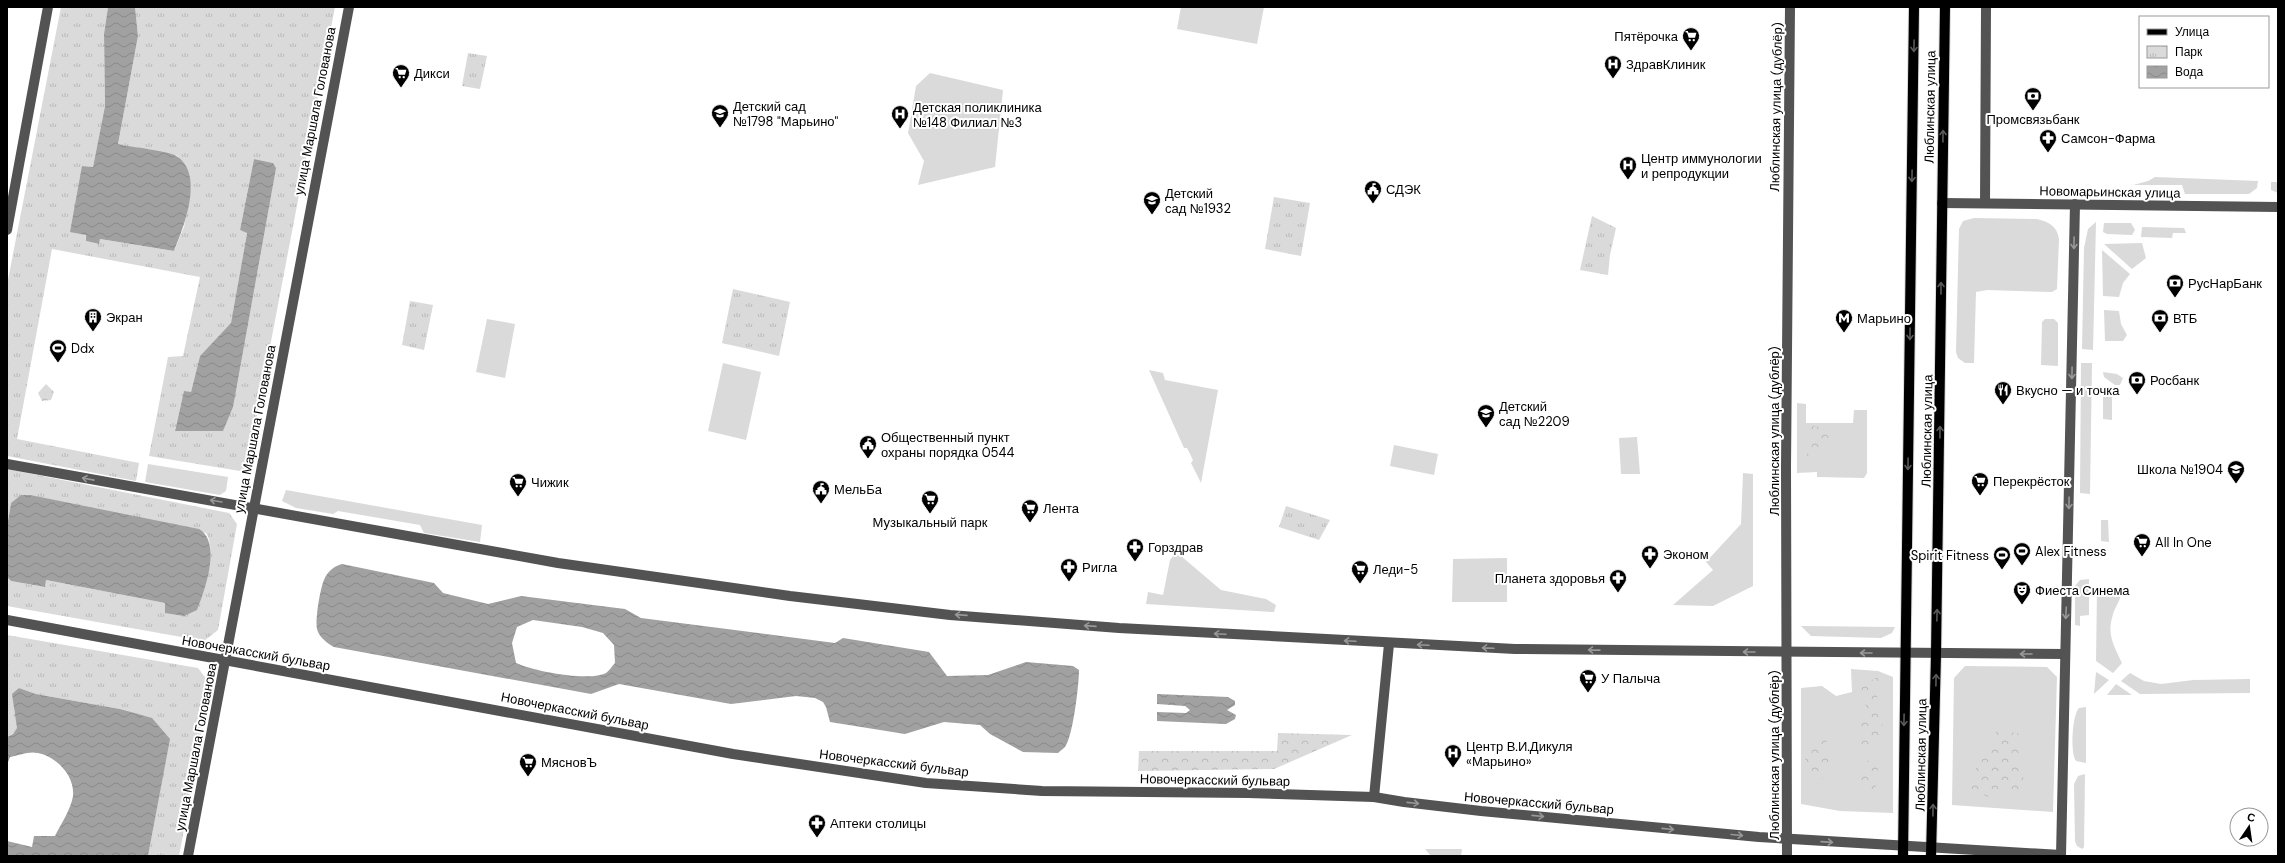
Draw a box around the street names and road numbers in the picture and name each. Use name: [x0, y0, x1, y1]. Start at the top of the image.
street label: Люблинская улица (дублёр): [1766, 22, 1786, 192]
street label: улица Маршала Голованова: [290, 25, 340, 197]
street label: Люблинская улица: [1921, 50, 1939, 164]
street label: Новомарьинская улица: [2039, 182, 2181, 202]
street label: улица Маршала Голованова: [230, 343, 280, 515]
street label: Люблинская улица (дублёр): [1766, 346, 1783, 516]
street label: Люблинская улица: [1918, 374, 1936, 488]
street label: Новочеркасский бульвар: [180, 632, 332, 674]
street label: улица Маршала Голованова: [171, 661, 221, 833]
street label: Люблинская улица (дублёр): [1766, 670, 1783, 840]
street label: Новочеркасский бульвар: [500, 688, 650, 734]
street label: Люблинская улица: [1912, 698, 1930, 812]
street label: Новочеркасский бульвар: [818, 745, 970, 781]
street label: Новочеркасский бульвар: [1140, 770, 1290, 790]
street label: Новочеркасский бульвар: [1463, 788, 1615, 818]

